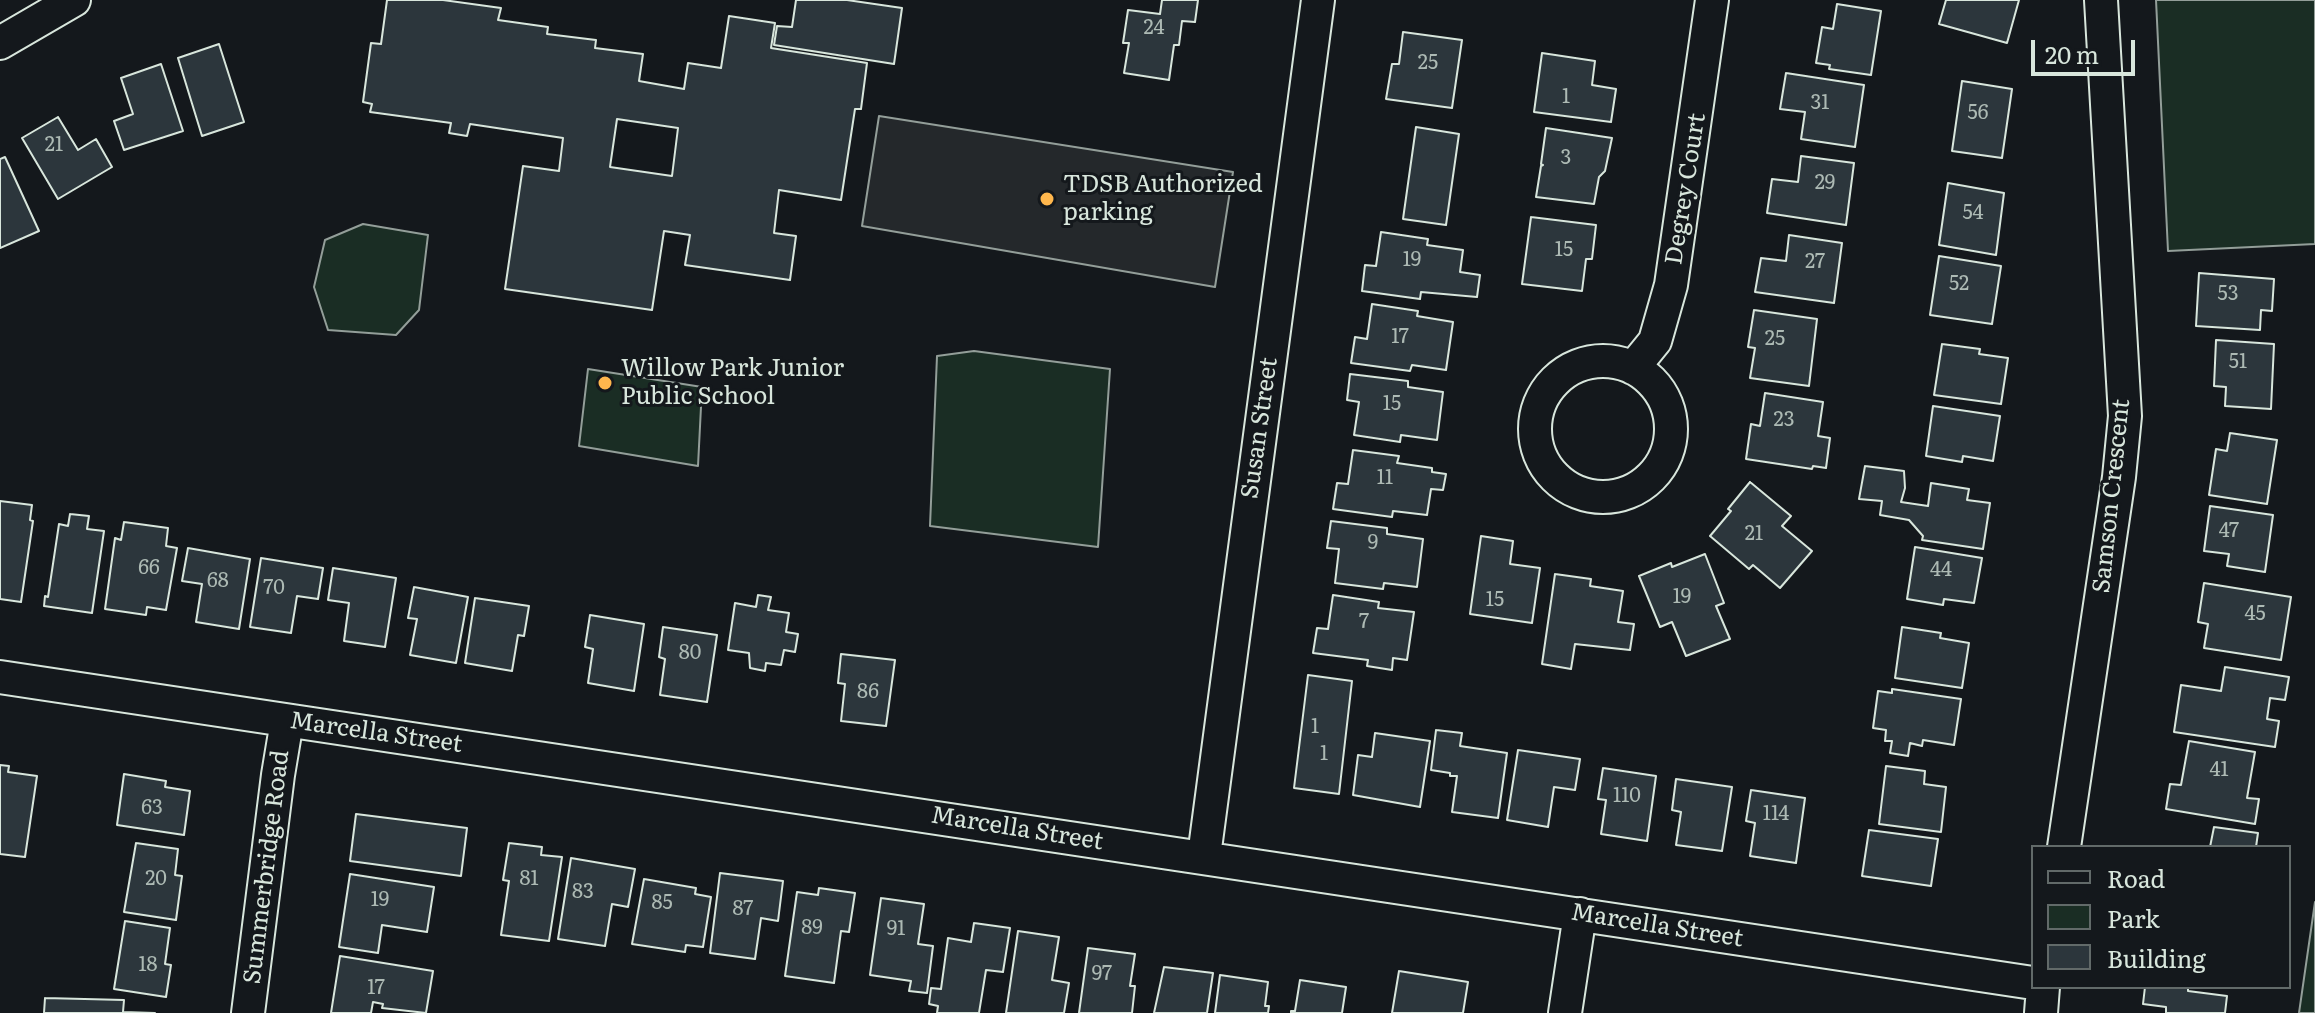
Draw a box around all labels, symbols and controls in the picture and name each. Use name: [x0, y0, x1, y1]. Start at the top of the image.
house number: 24: [1143, 16, 1165, 40]
scale bar: [2035, 24, 2139, 74]
text: 20 m: [2045, 36, 2099, 71]
house number: 25: [1418, 51, 1438, 75]
house number: 1: [1562, 85, 1570, 109]
house number: 31: [1811, 91, 1829, 115]
house number: 56: [1968, 101, 1988, 125]
street label: Degrey Court: [1660, 111, 1712, 267]
house number: 21: [45, 133, 63, 157]
house number: 3: [1561, 146, 1571, 170]
place label: TDSB Authorized parking: [1063, 171, 1263, 227]
house number: 29: [1815, 171, 1835, 195]
marker: TDSB Authorized parking: [1038, 190, 1056, 208]
house number: 54: [1962, 201, 1984, 225]
house number: 15: [1555, 238, 1573, 262]
house number: 19: [1403, 248, 1421, 272]
house number: 27: [1805, 250, 1825, 274]
house number: 52: [1949, 272, 1969, 296]
house number: 53: [2218, 282, 2238, 306]
house number: 17: [1391, 325, 1409, 349]
house number: 25: [1765, 327, 1785, 351]
house number: 51: [2229, 350, 2247, 374]
place label: Willow Park Junior Public School: [621, 355, 844, 411]
street label: Susan Street: [1236, 356, 1284, 500]
marker: Willow Park Junior Public School: [596, 374, 614, 392]
house number: 15: [1383, 392, 1401, 416]
street label: Samson Crescent: [2087, 398, 2137, 594]
house number: 23: [1774, 408, 1794, 432]
house number: 11: [1377, 466, 1393, 490]
house number: 47: [2219, 519, 2239, 543]
house number: 21: [1745, 522, 1763, 546]
house number: 9: [1368, 531, 1378, 555]
house number: 66: [138, 556, 160, 580]
house number: 44: [1930, 558, 1952, 582]
house number: 68: [207, 569, 229, 593]
house number: 70: [263, 576, 285, 600]
house number: 19: [1673, 585, 1691, 609]
house number: 15: [1486, 588, 1504, 612]
house number: 45: [2244, 602, 2266, 626]
house number: 7: [1359, 610, 1369, 634]
house number: 80: [679, 641, 701, 665]
house number: 86: [857, 680, 879, 704]
street label: Marcella Street: [288, 707, 464, 759]
house number: 1: [1311, 715, 1319, 739]
house number: 1: [1320, 742, 1328, 766]
street label: Summerbridge Road: [238, 748, 296, 986]
house number: 41: [2209, 758, 2229, 782]
house number: 110: [1613, 784, 1641, 808]
house number: 63: [141, 796, 163, 820]
street label: Marcella Street: [929, 801, 1105, 857]
house number: 114: [1763, 802, 1789, 826]
legend: [2031, 845, 2291, 989]
text: Road: [2107, 860, 2165, 895]
house number: 20: [145, 867, 167, 891]
house number: 81: [519, 867, 539, 891]
house number: 83: [572, 880, 594, 904]
house number: 19: [371, 888, 389, 912]
house number: 85: [651, 891, 673, 915]
house number: 87: [733, 897, 753, 921]
street label: Marcella Street: [1569, 898, 1745, 954]
text: Park: [2107, 900, 2160, 935]
house number: 89: [801, 916, 823, 940]
house number: 91: [887, 917, 905, 941]
text: Building: [2107, 940, 2206, 975]
house number: 18: [138, 953, 158, 977]
house number: 97: [1092, 962, 1112, 986]
house number: 17: [367, 976, 385, 1000]

